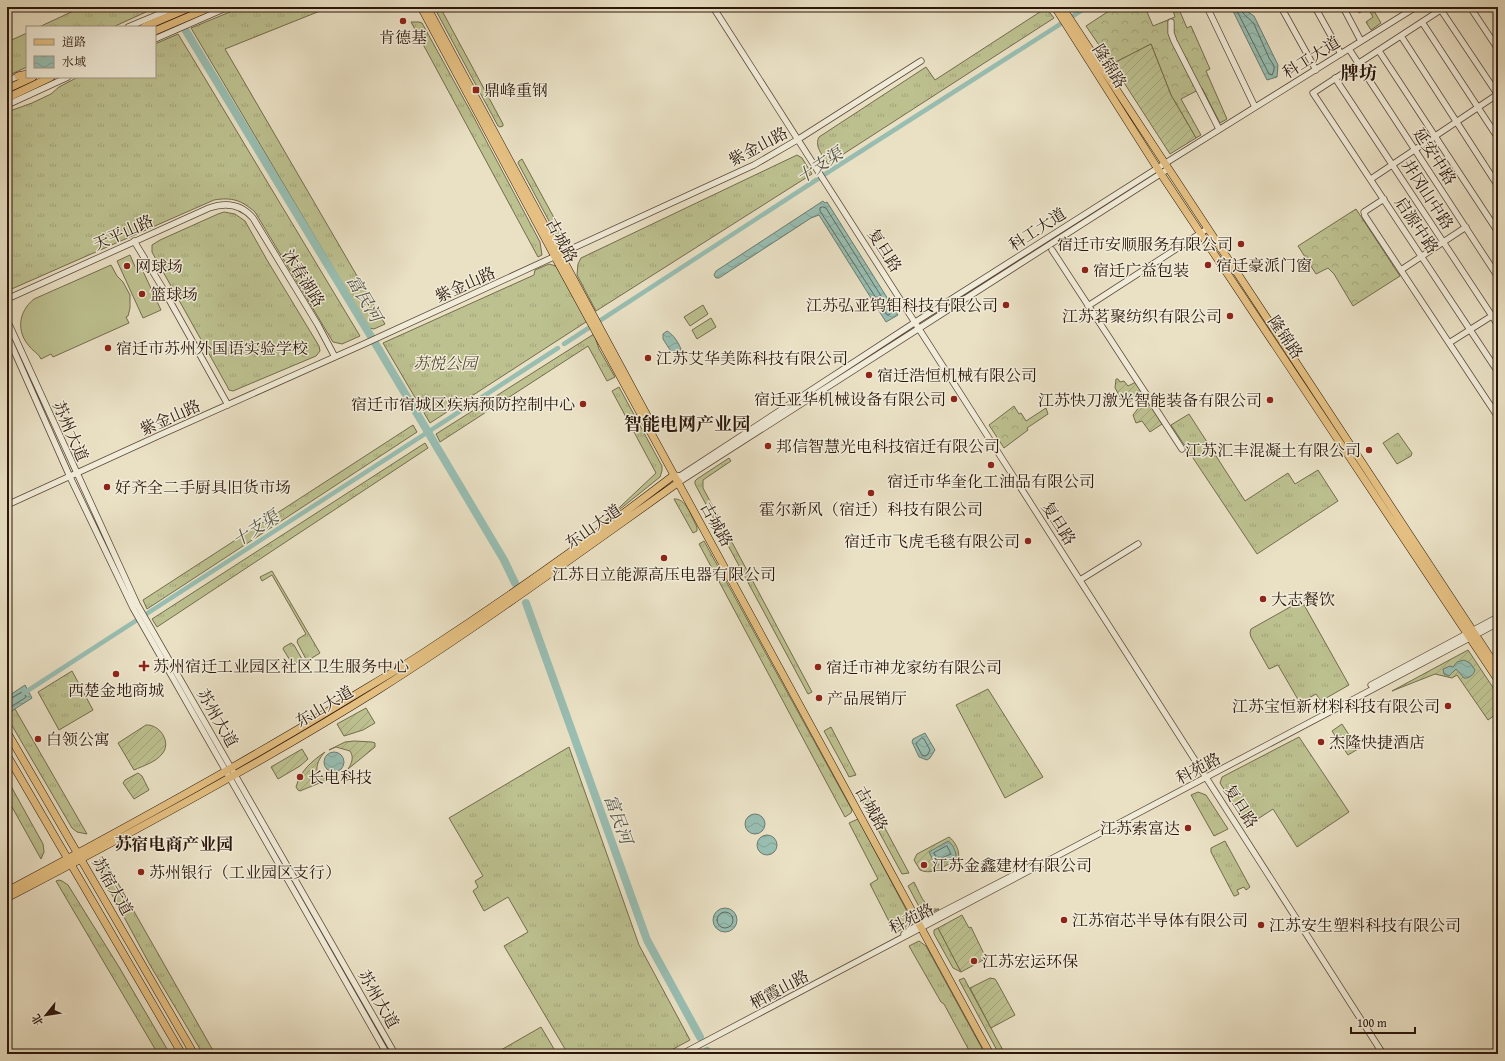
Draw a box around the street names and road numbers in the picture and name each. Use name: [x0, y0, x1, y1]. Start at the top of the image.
street label: 科工大道: [1277, 30, 1345, 84]
street label: 隆锦路: [1087, 39, 1133, 93]
street label: 紫金山路: [724, 120, 792, 172]
street label: 延安中路: [1408, 123, 1462, 189]
street label: 井冈山中路: [1396, 154, 1460, 234]
street label: 启源中路: [1389, 192, 1445, 258]
street label: 科工大道: [1004, 202, 1070, 256]
street label: 天平山路: [89, 208, 157, 256]
street label: 古城路: [540, 213, 584, 267]
street label: 复旦路: [862, 223, 908, 277]
street label: 沐春湖路: [277, 244, 331, 312]
street label: 紫金山路: [431, 260, 499, 308]
street label: 隆锦路: [1263, 310, 1309, 364]
street label: 紫金山路: [136, 393, 204, 441]
street label: 苏州大道: [47, 397, 95, 465]
street label: 复旦路: [1036, 496, 1082, 550]
street label: 古城路: [695, 497, 739, 551]
street label: 东山大道: [560, 498, 626, 554]
street label: 东山大道: [290, 679, 358, 733]
street label: 苏州大道: [192, 684, 244, 752]
street label: 科苑路: [1171, 746, 1225, 790]
street label: 复旦路: [1218, 779, 1264, 833]
street label: 古城路: [850, 781, 894, 835]
street label: 苏宿大道: [87, 852, 139, 920]
street label: 科苑路: [884, 897, 938, 939]
street label: 栖霞山路: [745, 963, 813, 1015]
street label: 苏州大道: [353, 965, 405, 1033]

